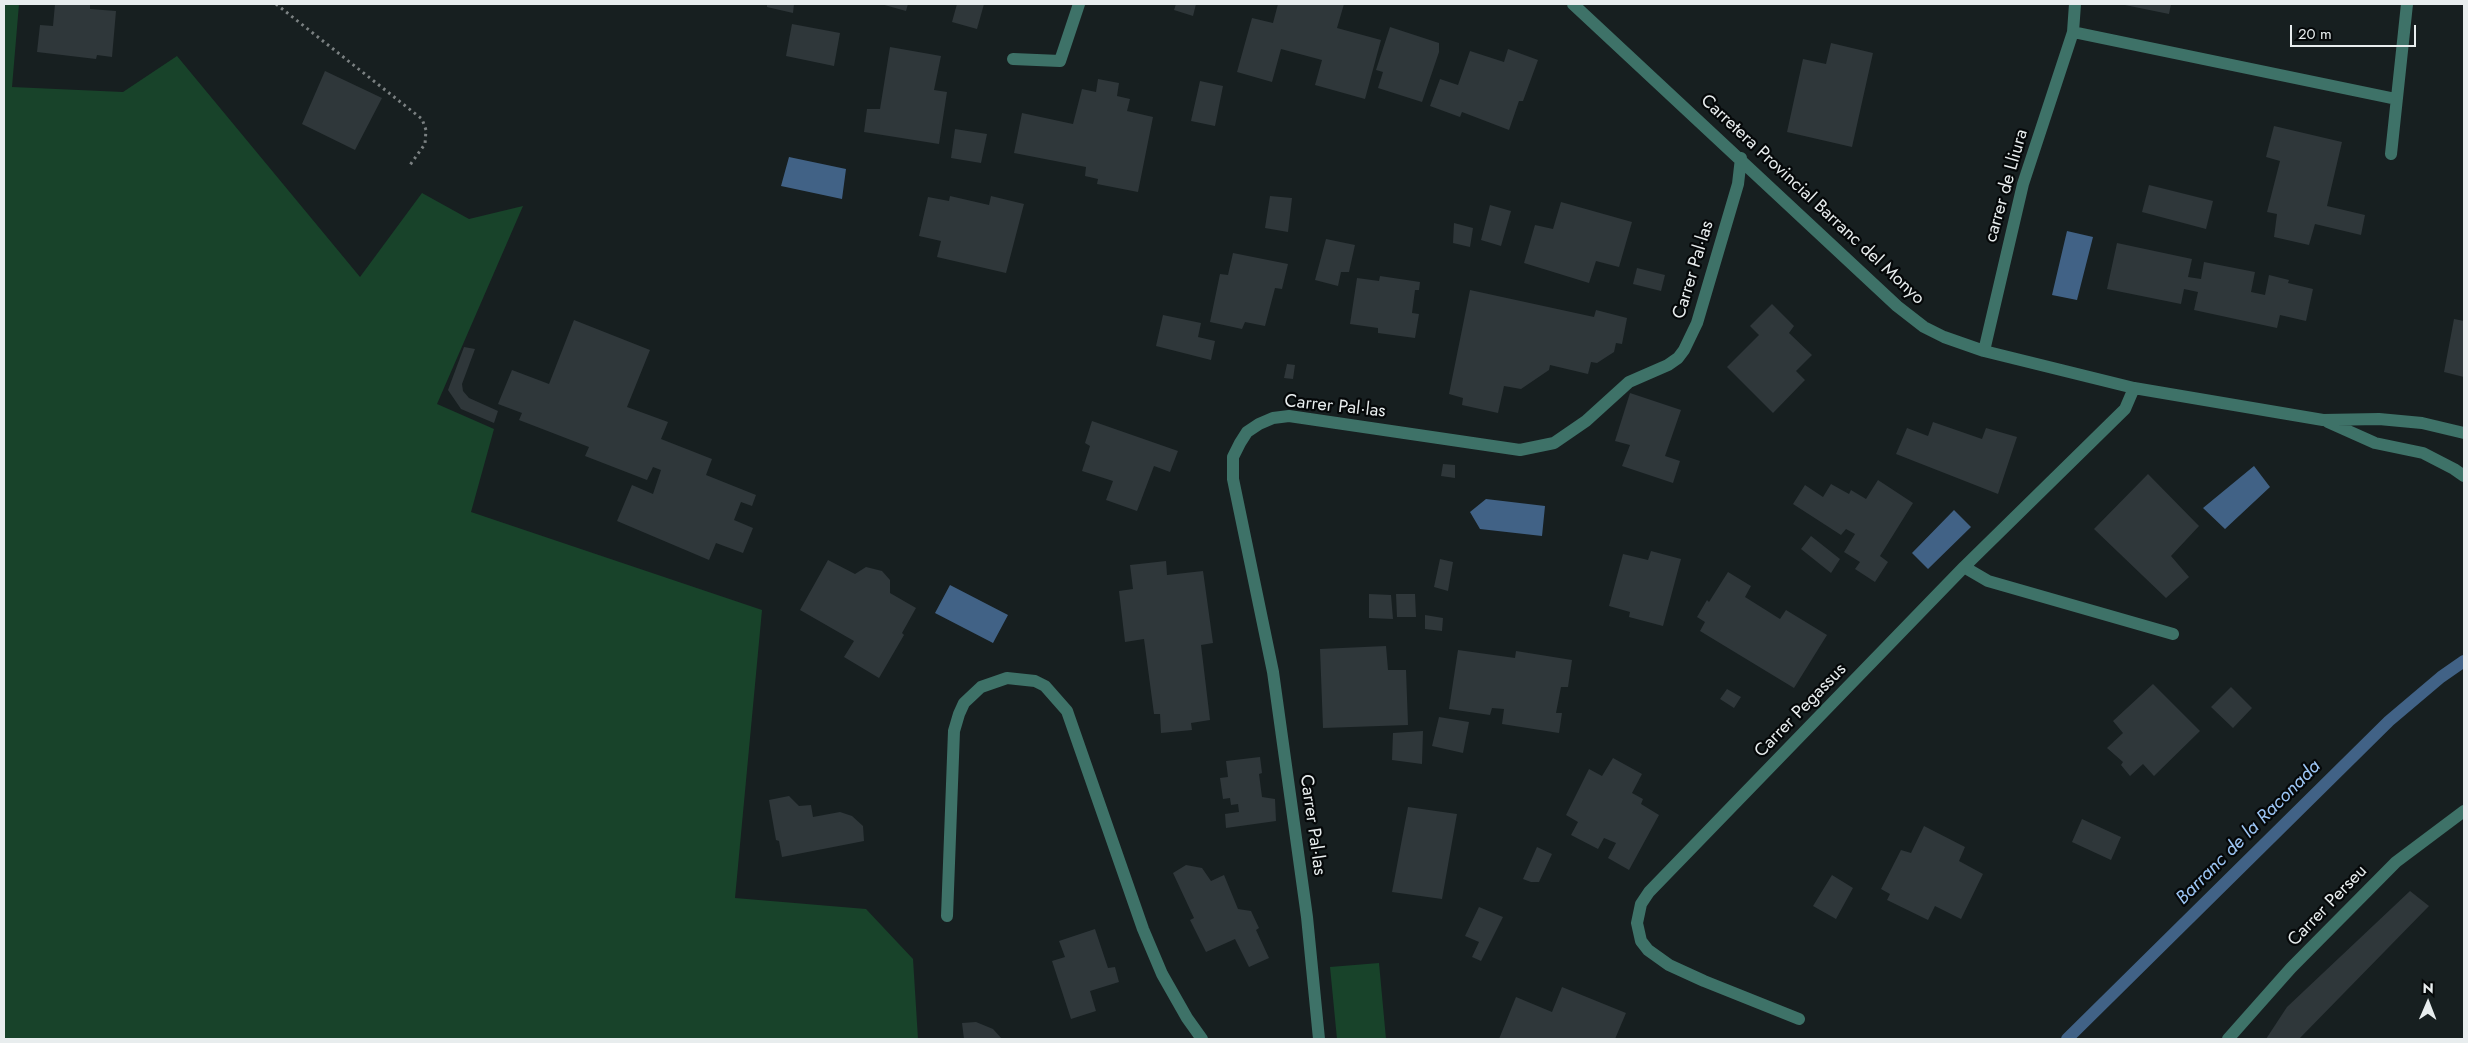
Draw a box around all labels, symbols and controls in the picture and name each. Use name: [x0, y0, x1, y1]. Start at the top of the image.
scale bar: [2293, 15, 2419, 47]
text: 20 m: [2298, 23, 2332, 45]
street label: Carretera Provincial Barranc del Monyo: [1696, 90, 1928, 310]
street label: carrer de Lliura: [1981, 127, 2033, 245]
street label: Carrer Pal·las: [1669, 218, 1719, 322]
street label: Carrer Pal·las: [1283, 391, 1387, 423]
street label: Carrer Pegassus: [1751, 659, 1851, 763]
water label: Barranc de la Raconada: [2172, 756, 2326, 910]
street label: Carrer Pal·las: [1294, 773, 1330, 877]
street label: Carrer Perseu: [2284, 861, 2372, 951]
north arrow: [2403, 978, 2453, 1028]
text: N: [2423, 978, 2434, 998]

